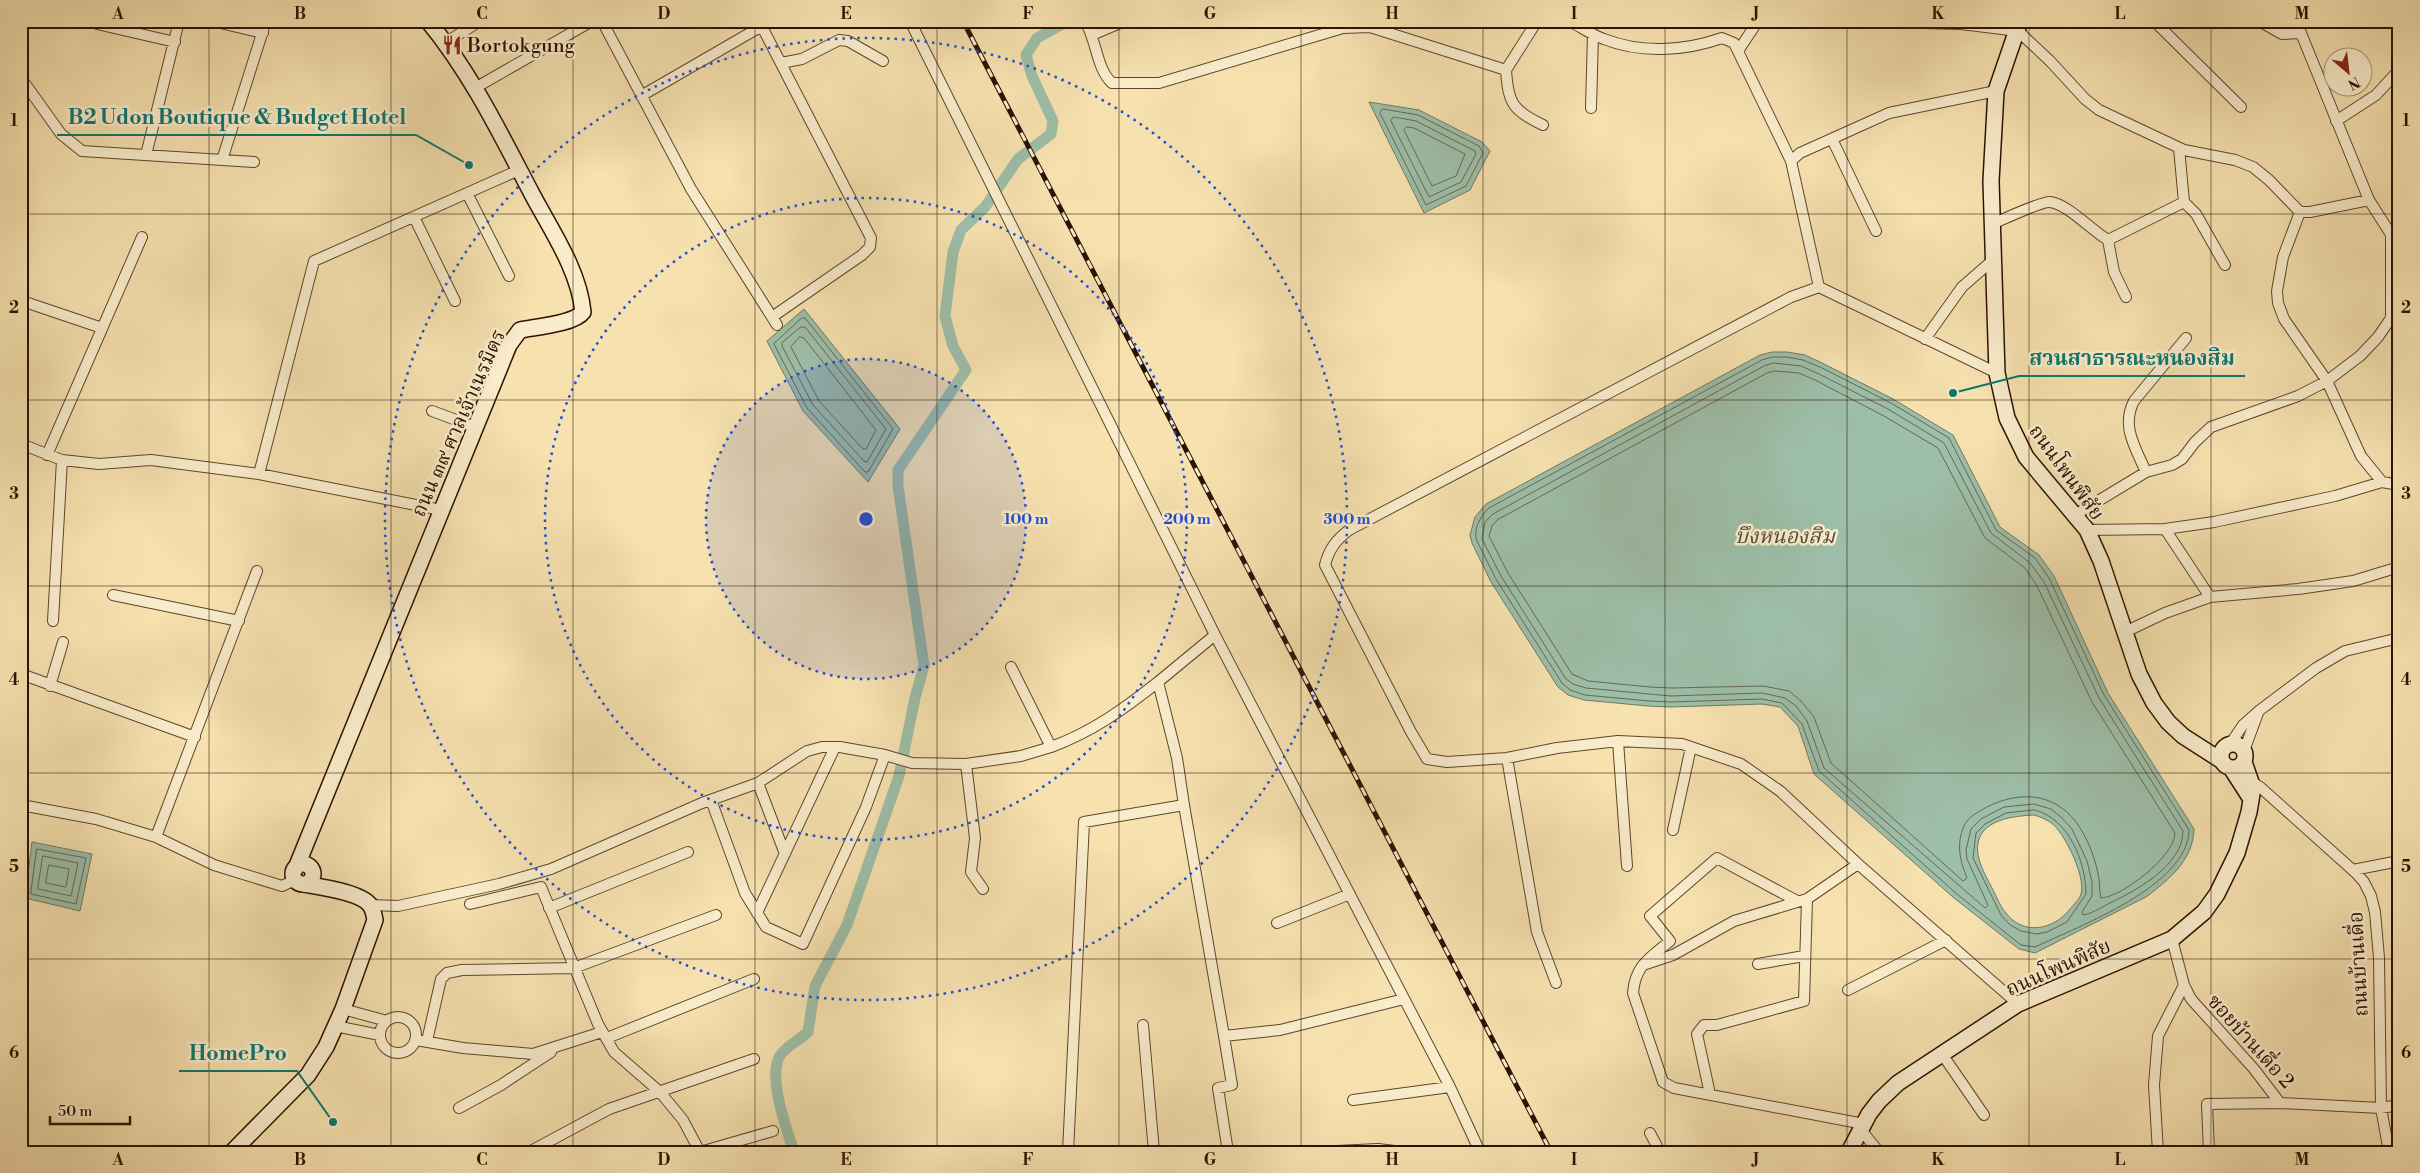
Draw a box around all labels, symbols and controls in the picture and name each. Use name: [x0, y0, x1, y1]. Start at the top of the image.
text: A: [111, 4, 124, 24]
text: B: [294, 4, 306, 24]
text: C: [476, 4, 488, 24]
text: D: [658, 4, 671, 24]
text: E: [840, 4, 852, 24]
text: F: [1022, 4, 1034, 24]
text: G: [1204, 4, 1217, 24]
text: H: [1385, 4, 1399, 24]
text: I: [1571, 4, 1577, 24]
text: J: [1751, 4, 1759, 24]
text: K: [1932, 4, 1946, 24]
text: L: [2115, 4, 2126, 24]
text: M: [2295, 4, 2310, 24]
restaurant icon: Bortokgung: [441, 34, 463, 56]
place label: Bortokgung: [466, 34, 576, 59]
north arrow: [2322, 48, 2372, 98]
text: N: [2345, 72, 2363, 93]
callout: B2 Udon Boutique & Budget Hotel: [57, 99, 416, 135]
text: B2 Udon Boutique & Budget Hotel: [68, 105, 406, 131]
text: 1: [10, 111, 18, 131]
text: 1: [2402, 111, 2410, 131]
text: 2: [9, 298, 19, 318]
text: 2: [2401, 298, 2411, 318]
street label: ถนน ๓๙ ศาลเจ้าเนรมิตร: [407, 326, 512, 521]
callout: สวนสาธารณะหนองสิม: [2019, 340, 2245, 376]
text: สวนสาธารณะหนองสิม: [2029, 346, 2235, 372]
street label: ถนนโพนพิสัย: [2023, 418, 2111, 526]
text: 3: [9, 484, 19, 504]
text: 3: [2401, 484, 2411, 504]
centre of rings: [857, 510, 875, 528]
text: 100 m: [1004, 510, 1049, 529]
text: 200 m: [1163, 510, 1211, 529]
text: 300 m: [1324, 510, 1371, 529]
water label: บึงหนองสิม: [1735, 524, 1836, 550]
text: 4: [9, 670, 20, 690]
text: 4: [2401, 670, 2412, 690]
text: 5: [9, 857, 19, 877]
text: 5: [2401, 857, 2411, 877]
street label: ถนนบ้านเดื่อ: [2340, 911, 2375, 1017]
street label: ถนนโพนพิสัย: [2001, 931, 2115, 1003]
street label: ซอยบ้านเดื่อ 2: [2201, 987, 2302, 1094]
callout: HomePro: [179, 1035, 297, 1071]
text: HomePro: [189, 1041, 287, 1067]
text: 6: [9, 1043, 19, 1063]
text: 6: [2401, 1043, 2411, 1063]
scale bar: [50, 1093, 130, 1125]
text: 50 m: [58, 1102, 92, 1121]
text: A: [111, 1150, 124, 1170]
text: B: [294, 1150, 306, 1170]
text: C: [476, 1150, 488, 1170]
text: D: [658, 1150, 671, 1170]
text: E: [840, 1150, 852, 1170]
text: F: [1022, 1150, 1034, 1170]
text: G: [1204, 1150, 1217, 1170]
text: H: [1385, 1150, 1399, 1170]
text: I: [1571, 1150, 1577, 1170]
text: J: [1751, 1150, 1759, 1170]
text: K: [1932, 1150, 1946, 1170]
text: L: [2115, 1150, 2126, 1170]
text: M: [2295, 1150, 2310, 1170]

